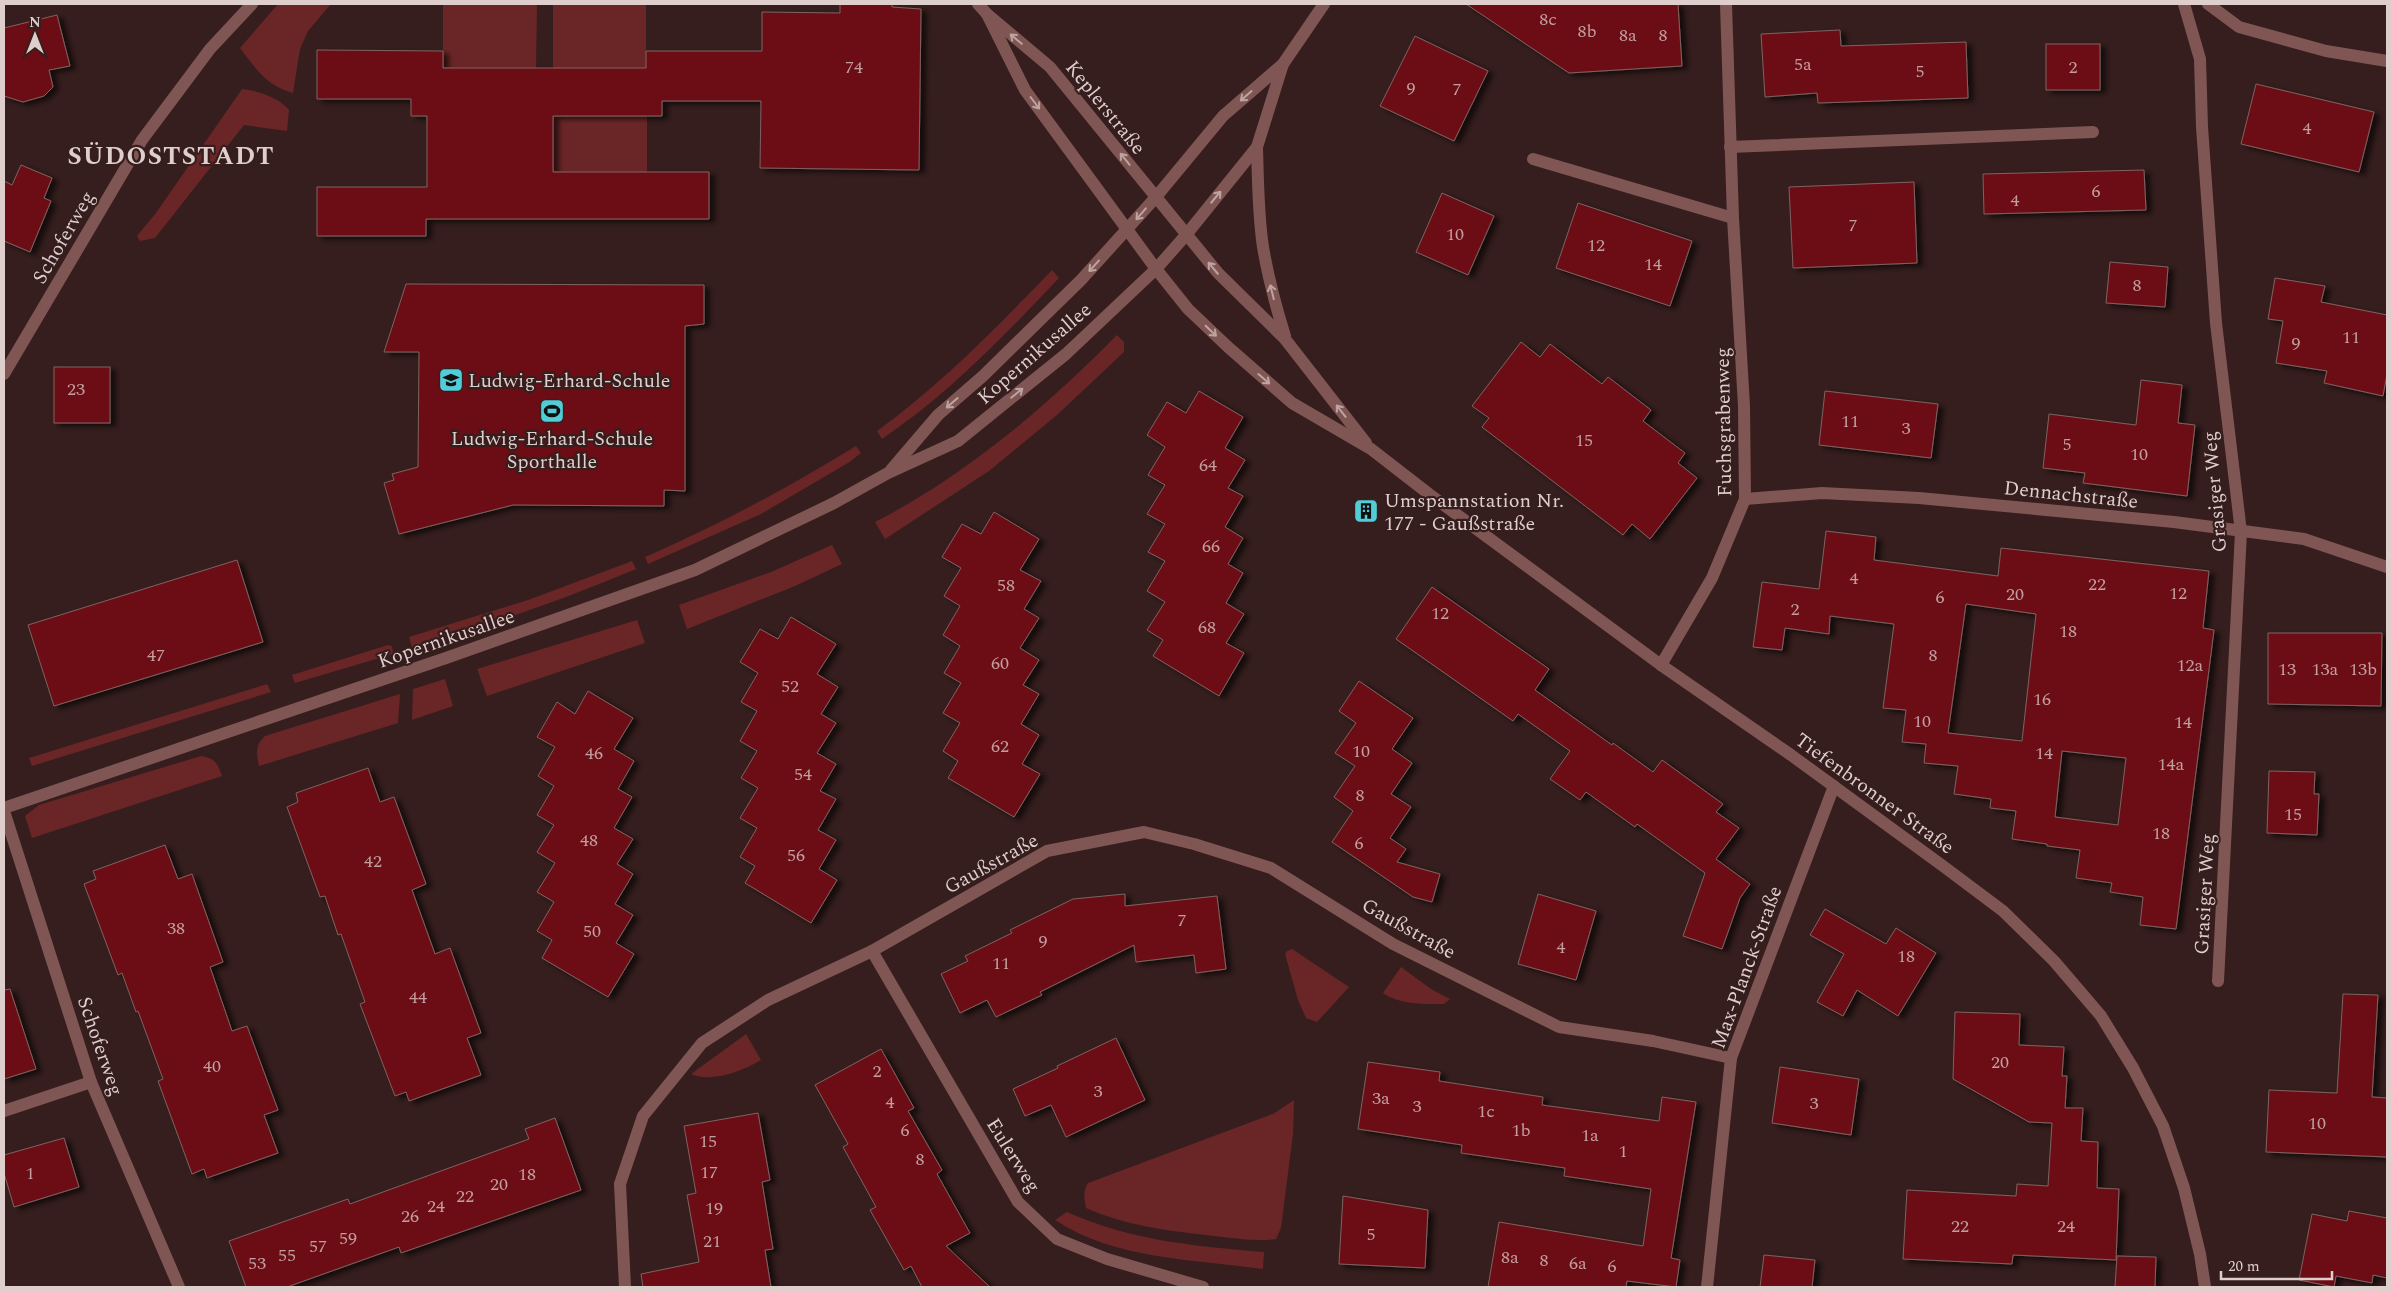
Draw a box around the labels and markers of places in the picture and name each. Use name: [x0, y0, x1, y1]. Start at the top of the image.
place label: Ludwig-Erhard-Schule: [468, 366, 671, 396]
school or university icon: Ludwig-Erhard-Schule: [438, 367, 464, 393]
sports icon: Ludwig-Erhard-Schule Sporthalle: [539, 398, 565, 424]
place label: Ludwig-Erhard-Schule Sporthalle: [451, 424, 653, 477]
place label: Umspannstation Nr. 177 - Gaußstraße: [1384, 486, 1564, 539]
building icon: Umspannstation Nr. 177 - Gaußstraße: [1353, 498, 1379, 524]

